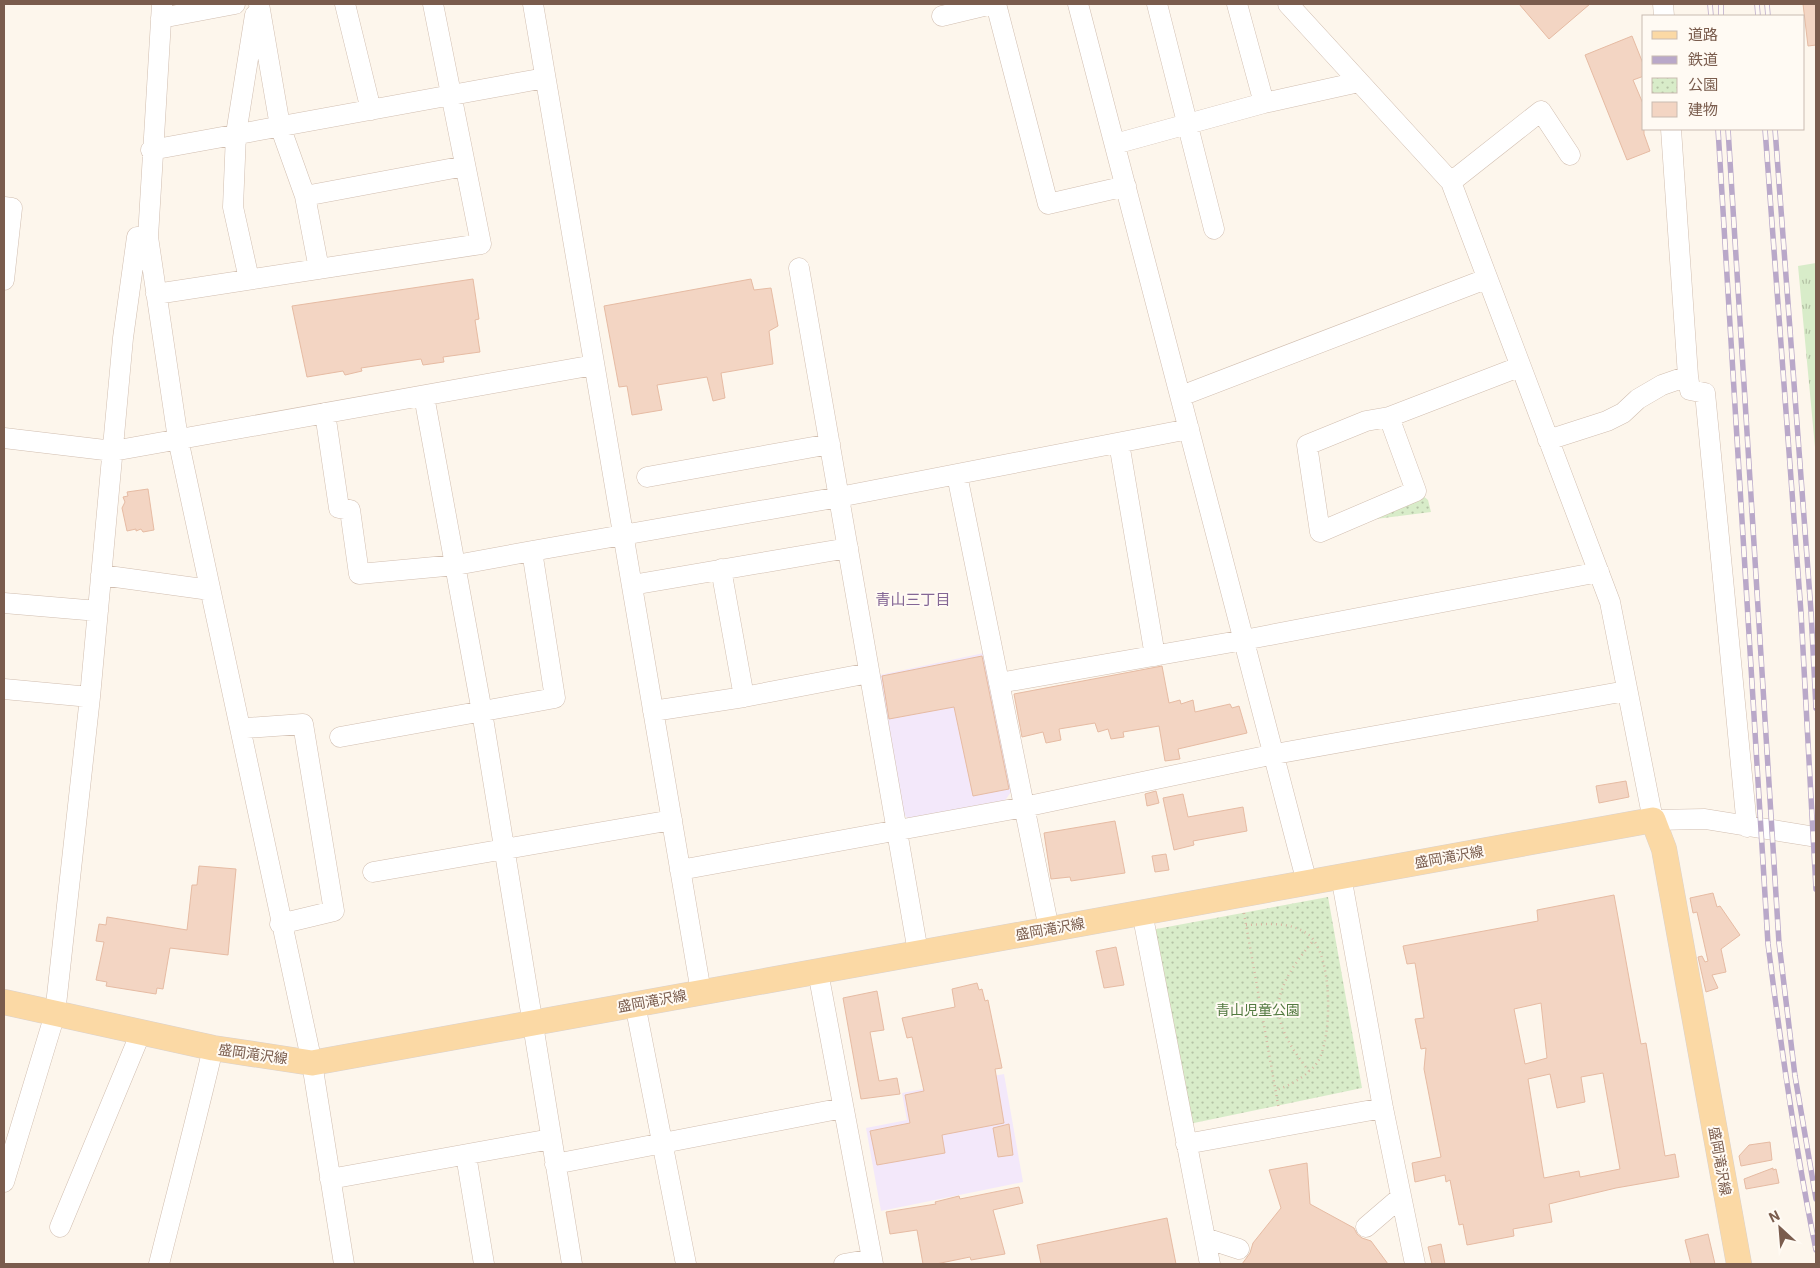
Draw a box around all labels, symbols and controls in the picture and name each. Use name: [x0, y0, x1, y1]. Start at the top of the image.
legend: [1642, 15, 1805, 130]
text: 道路: [1688, 26, 1718, 44]
text: 鉄道: [1688, 51, 1718, 69]
text: 公園: [1688, 76, 1718, 94]
text: 建物: [1688, 101, 1718, 119]
district label: 青山三丁目: [875, 591, 951, 609]
street label: 盛岡滝沢線: [1413, 843, 1485, 871]
street label: 盛岡滝沢線: [1014, 915, 1086, 943]
street label: 盛岡滝沢線: [616, 987, 688, 1015]
park label: 青山児童公園: [1216, 1002, 1300, 1018]
street label: 盛岡滝沢線: [217, 1041, 289, 1067]
street label: 盛岡滝沢線: [1706, 1125, 1734, 1197]
north arrow: [1755, 1203, 1805, 1253]
text: N: [1766, 1207, 1782, 1226]

